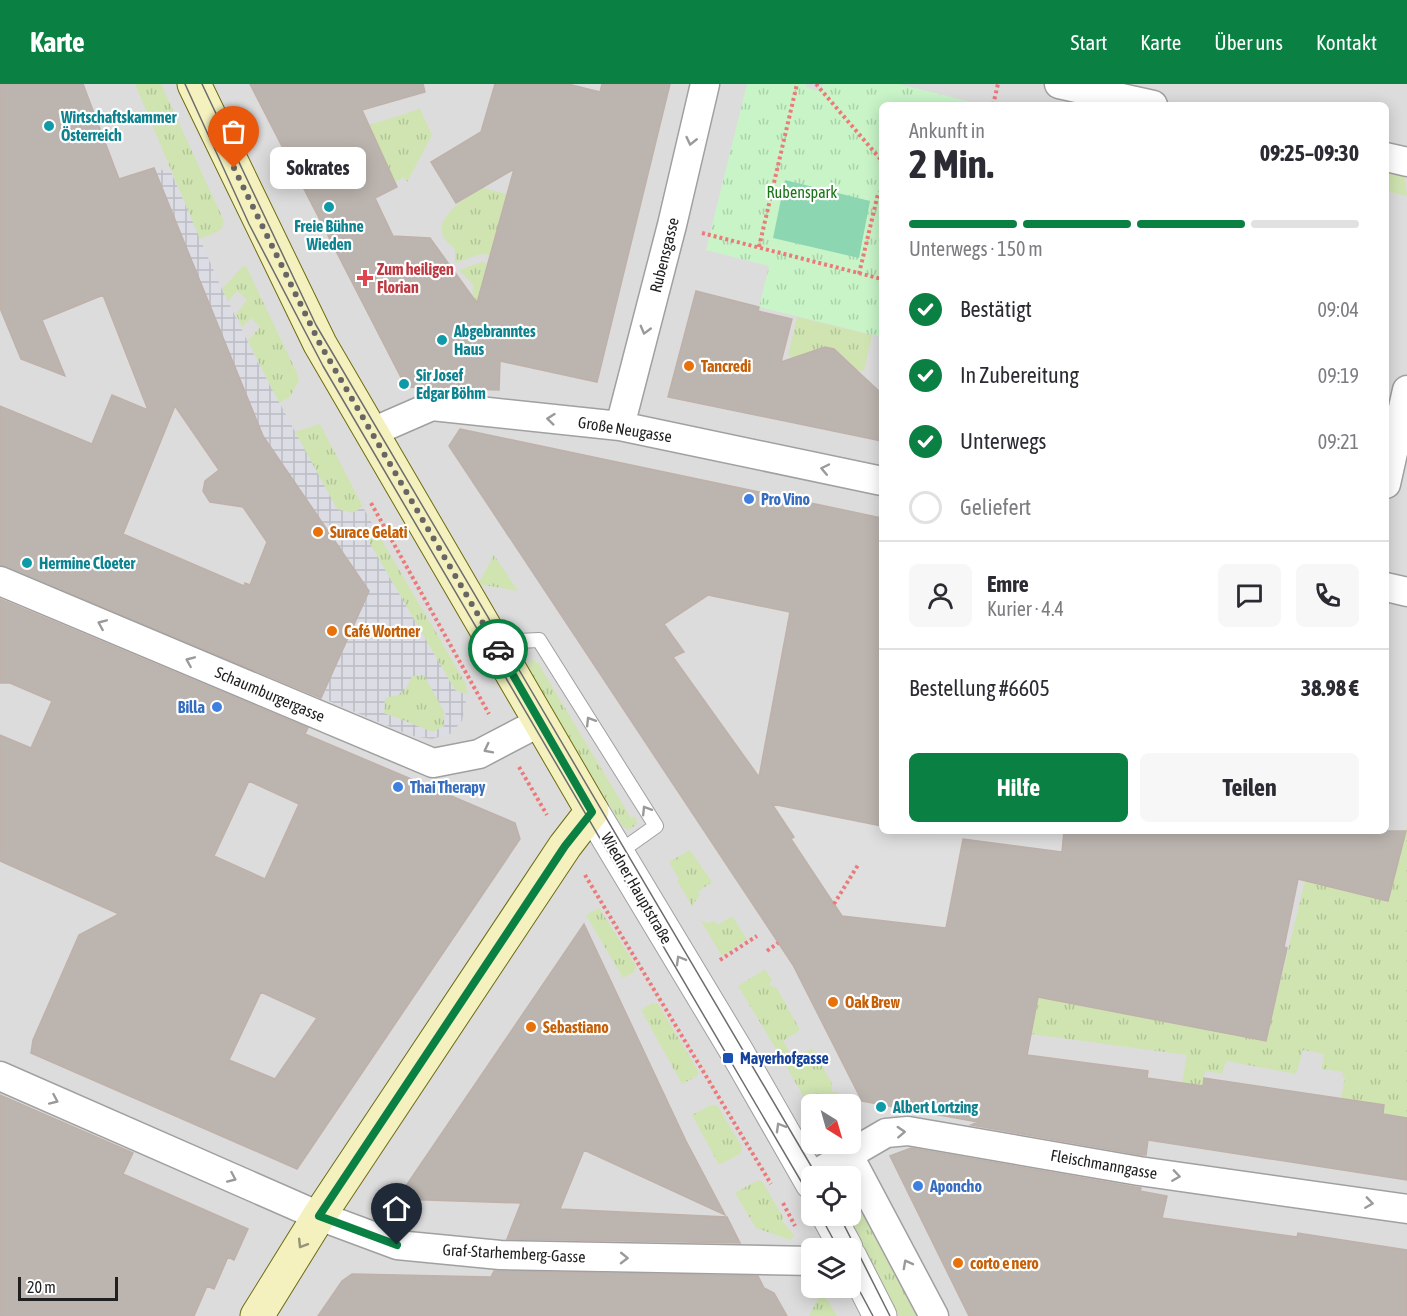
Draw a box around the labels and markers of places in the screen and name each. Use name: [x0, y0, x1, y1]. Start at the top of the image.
pin: [208, 106, 259, 168]
place label: Wirtschaftskammer Österreich: [60, 108, 177, 144]
marker: Wirtschaftskammer Österreich: [42, 119, 56, 133]
callout: Sokrates: [270, 147, 366, 189]
marker: Freie Bühne Wieden: [322, 200, 336, 214]
place label: Freie Bühne Wieden: [294, 217, 364, 253]
place label: Zum heiligen Florian: [377, 260, 454, 296]
marker: Zum heiligen Florian: [358, 271, 372, 285]
place label: Abgebranntes Haus: [453, 322, 536, 358]
marker: Abgebranntes Haus: [435, 333, 449, 347]
place label: Tancredi: [701, 357, 752, 375]
marker: Tancredi: [682, 359, 696, 373]
place label: Sir Josef Edgar Böhm: [416, 366, 486, 402]
marker: Sir Josef Edgar Böhm: [397, 377, 411, 391]
place label: Pro Vino: [761, 490, 811, 508]
marker: Pro Vino: [742, 492, 756, 506]
place label: Surace Gelati: [330, 523, 408, 541]
marker: Surace Gelati: [311, 525, 325, 539]
place label: Hermine Cloeter: [39, 554, 135, 572]
marker: Hermine Cloeter: [20, 556, 34, 570]
place label: Café Wortner: [344, 622, 420, 640]
marker: Café Wortner: [325, 624, 339, 638]
place label: Billa: [178, 698, 205, 716]
marker: Billa: [210, 700, 224, 714]
place label: Thai Therapy: [410, 778, 486, 796]
marker: Thai Therapy: [391, 780, 405, 794]
place label: Oak Brew: [845, 993, 900, 1011]
marker: Oak Brew: [826, 995, 840, 1009]
place label: Sebastiano: [543, 1018, 609, 1036]
marker: Sebastiano: [524, 1020, 538, 1034]
place label: Mayerhofgasse: [740, 1049, 829, 1067]
marker: Mayerhofgasse: [721, 1051, 735, 1065]
place label: Albert Lortzing: [892, 1098, 978, 1116]
marker: Albert Lortzing: [874, 1100, 888, 1114]
place label: Aponcho: [929, 1177, 982, 1195]
marker: Aponcho: [911, 1179, 925, 1193]
pin: [371, 1183, 422, 1245]
place label: corto e nero: [970, 1254, 1039, 1272]
marker: corto e nero: [951, 1256, 965, 1270]

